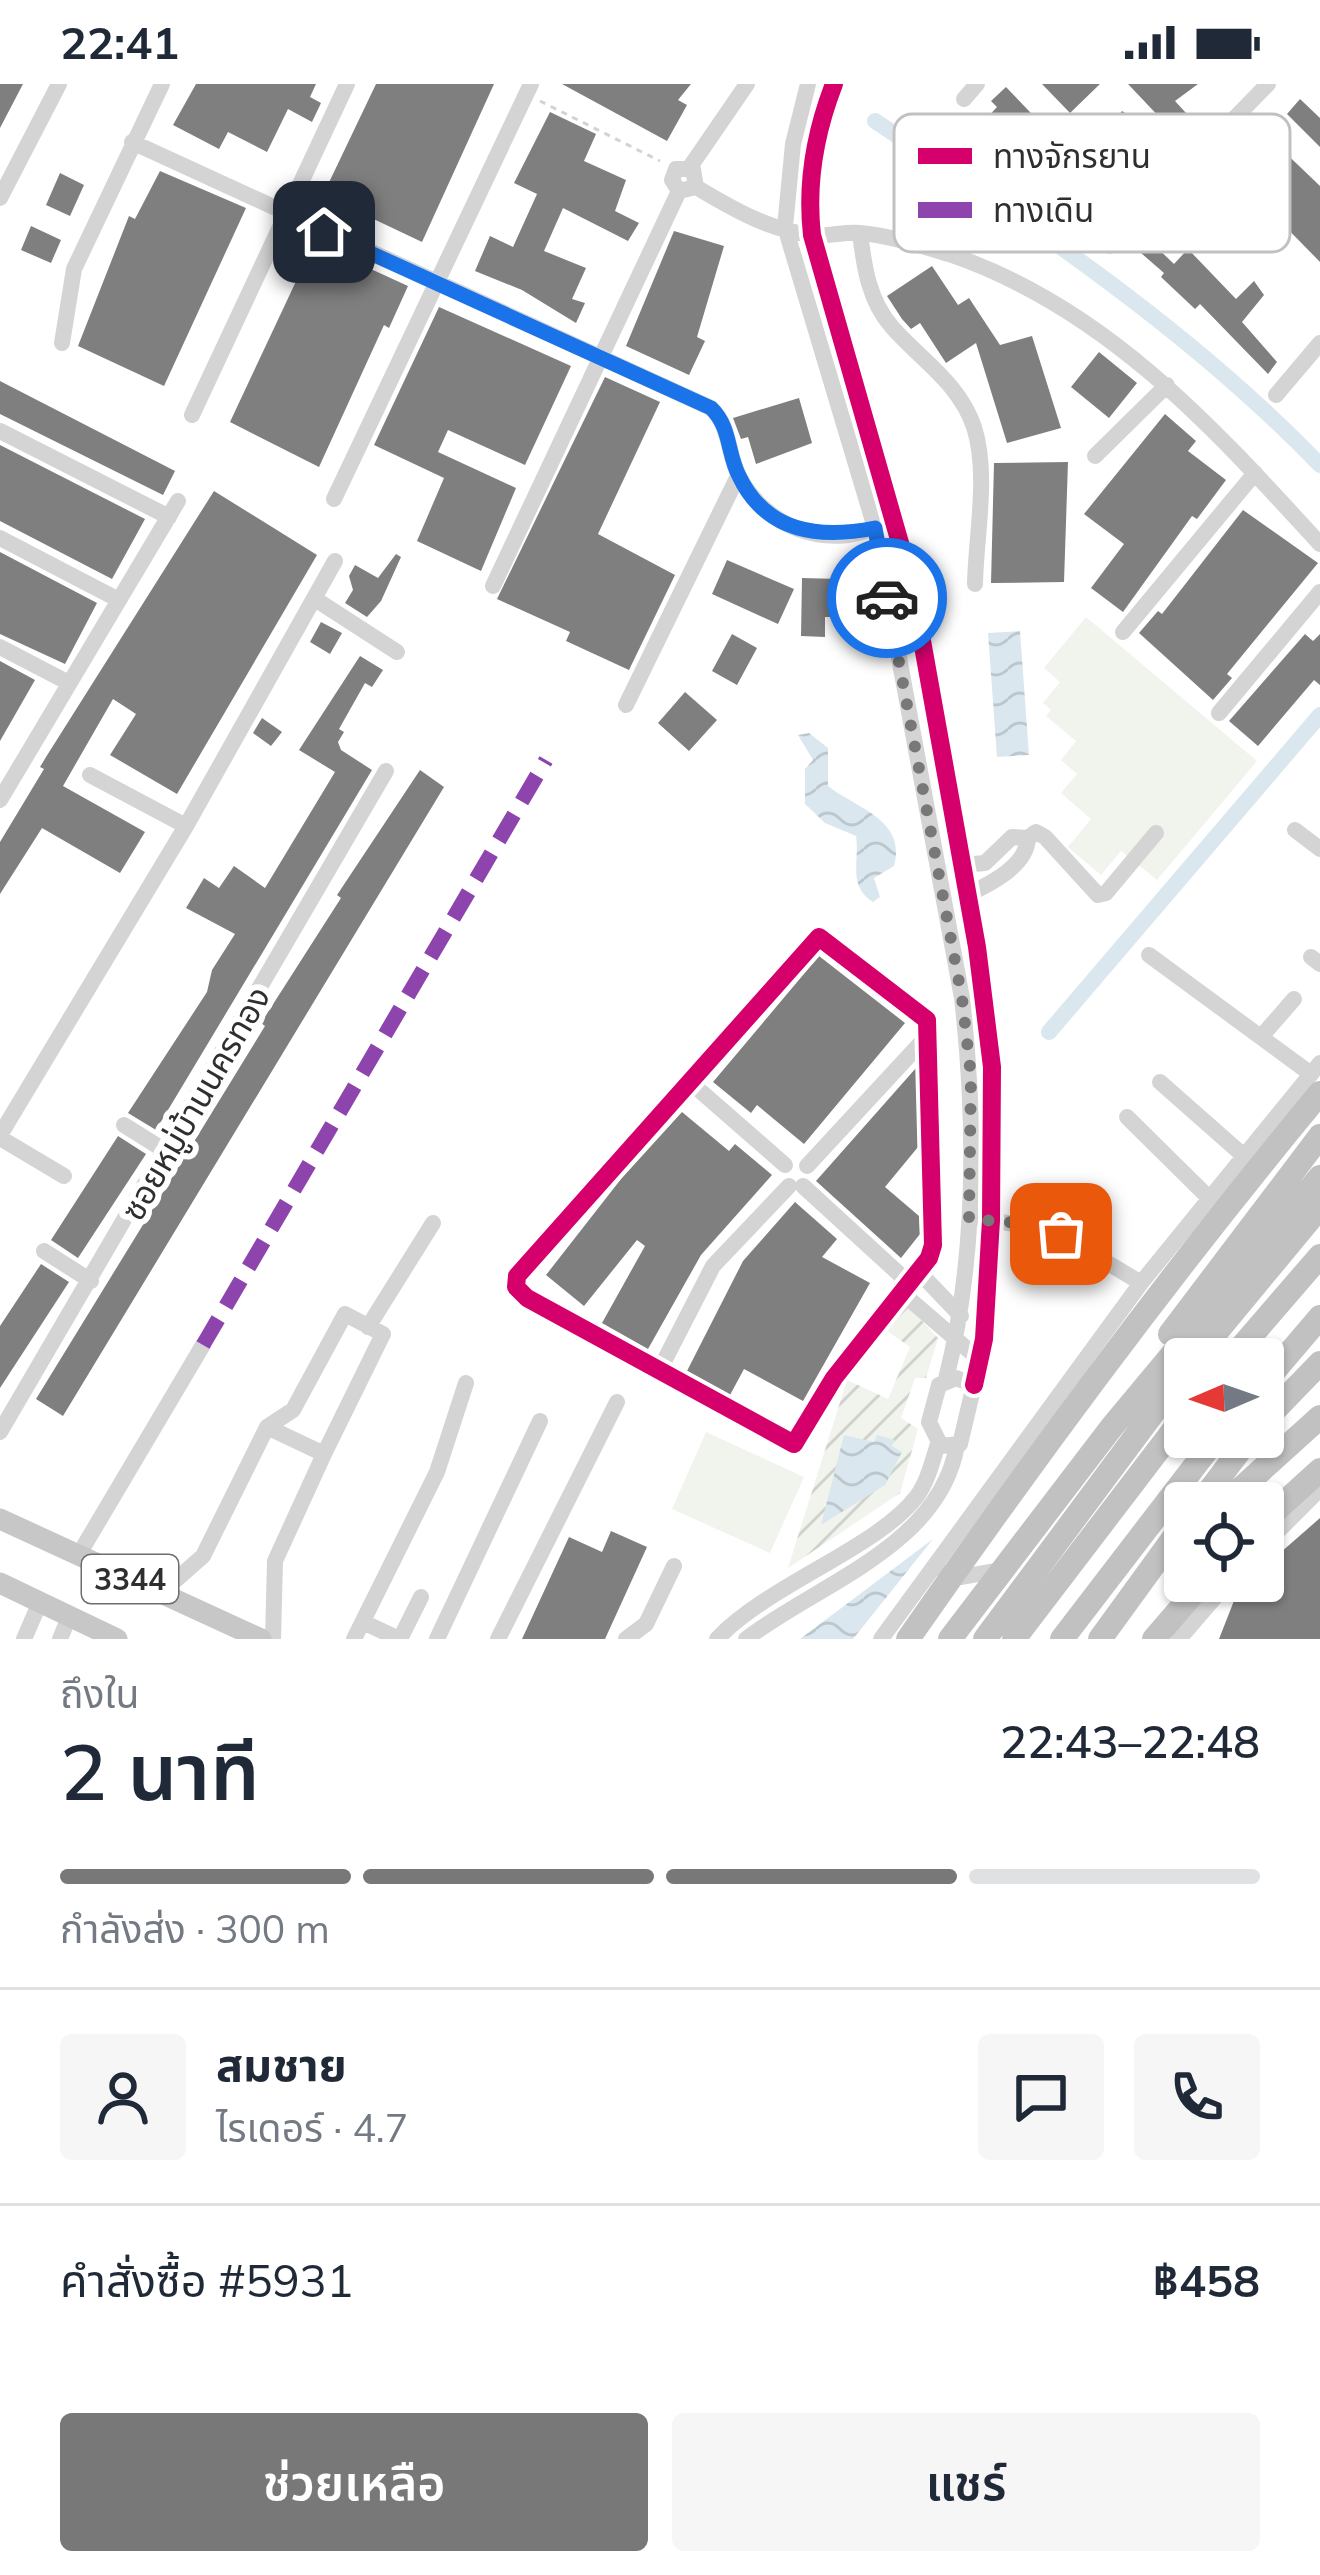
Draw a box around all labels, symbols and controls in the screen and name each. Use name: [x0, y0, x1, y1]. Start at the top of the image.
text: 22:41: [60, 14, 179, 70]
legend: [894, 114, 1290, 252]
text: ทางจักรยาน: [993, 135, 1151, 176]
pin: [273, 181, 375, 283]
text: ทางเดิน: [993, 189, 1094, 230]
icon: home: [291, 199, 357, 265]
courier: [827, 538, 947, 658]
icon: car: [854, 565, 920, 631]
street label: ซอยหมู่บ้านนครทอง: [111, 979, 279, 1228]
pin: [1010, 1183, 1112, 1285]
icon: bag: [1028, 1201, 1094, 1267]
north arrow: [1164, 1338, 1284, 1458]
map controls: [1164, 1338, 1284, 1602]
button: locate: [1164, 1482, 1284, 1602]
road number: 3344: [82, 1555, 178, 1603]
text: ถึงใน: [60, 1669, 139, 1718]
text: 22:43–22:48: [1000, 1713, 1260, 1769]
text: 2 นาที: [60, 1722, 259, 1820]
text: กำลังส่ง · 300 m: [60, 1904, 330, 1953]
button: person: [60, 2034, 186, 2160]
button: chat: [978, 2034, 1104, 2160]
button: phone: [1134, 2034, 1260, 2160]
text: สมชาย: [216, 2036, 347, 2092]
text: ไรเดอร์ · 4.7: [216, 2103, 408, 2152]
text: คำสั่งซื้อ #5931: [60, 2252, 353, 2308]
text: ฿458: [1153, 2252, 1260, 2308]
button: ช่วยเหลือ: [60, 2413, 648, 2551]
button: แชร์: [672, 2413, 1260, 2551]

